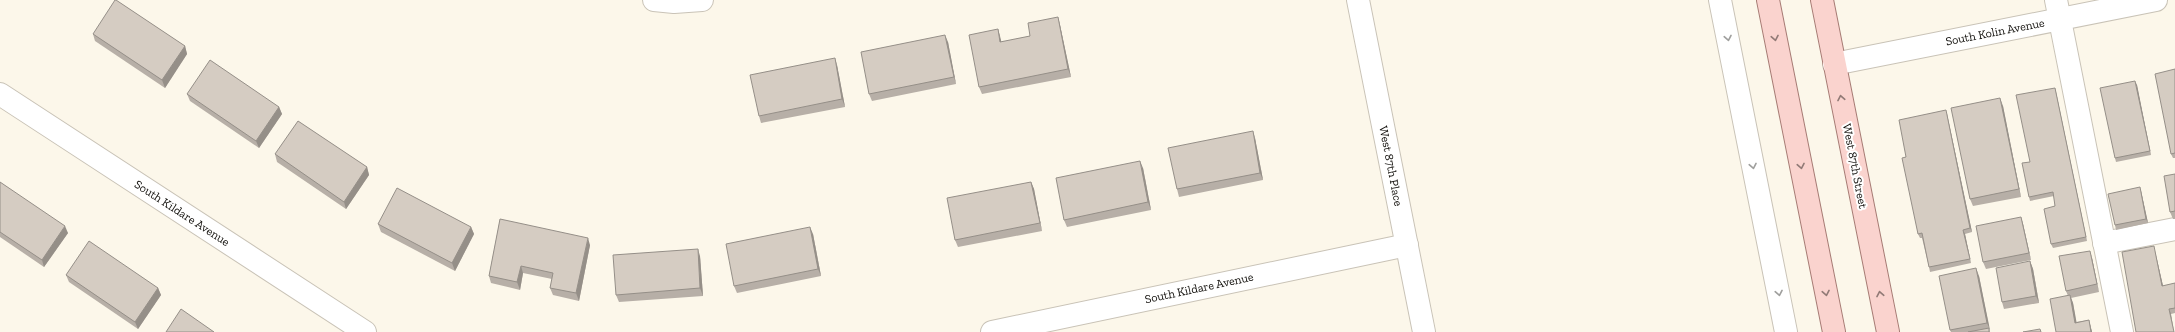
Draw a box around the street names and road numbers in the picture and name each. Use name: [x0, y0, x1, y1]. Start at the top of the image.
street label: South Kolin Avenue: [1944, 15, 2046, 48]
street label: West 87th Street: [1840, 122, 1870, 210]
street label: West 87th Place: [1376, 125, 1406, 208]
street label: South Kildare Avenue: [132, 177, 233, 249]
street label: South Kildare Avenue: [1143, 270, 1255, 306]

